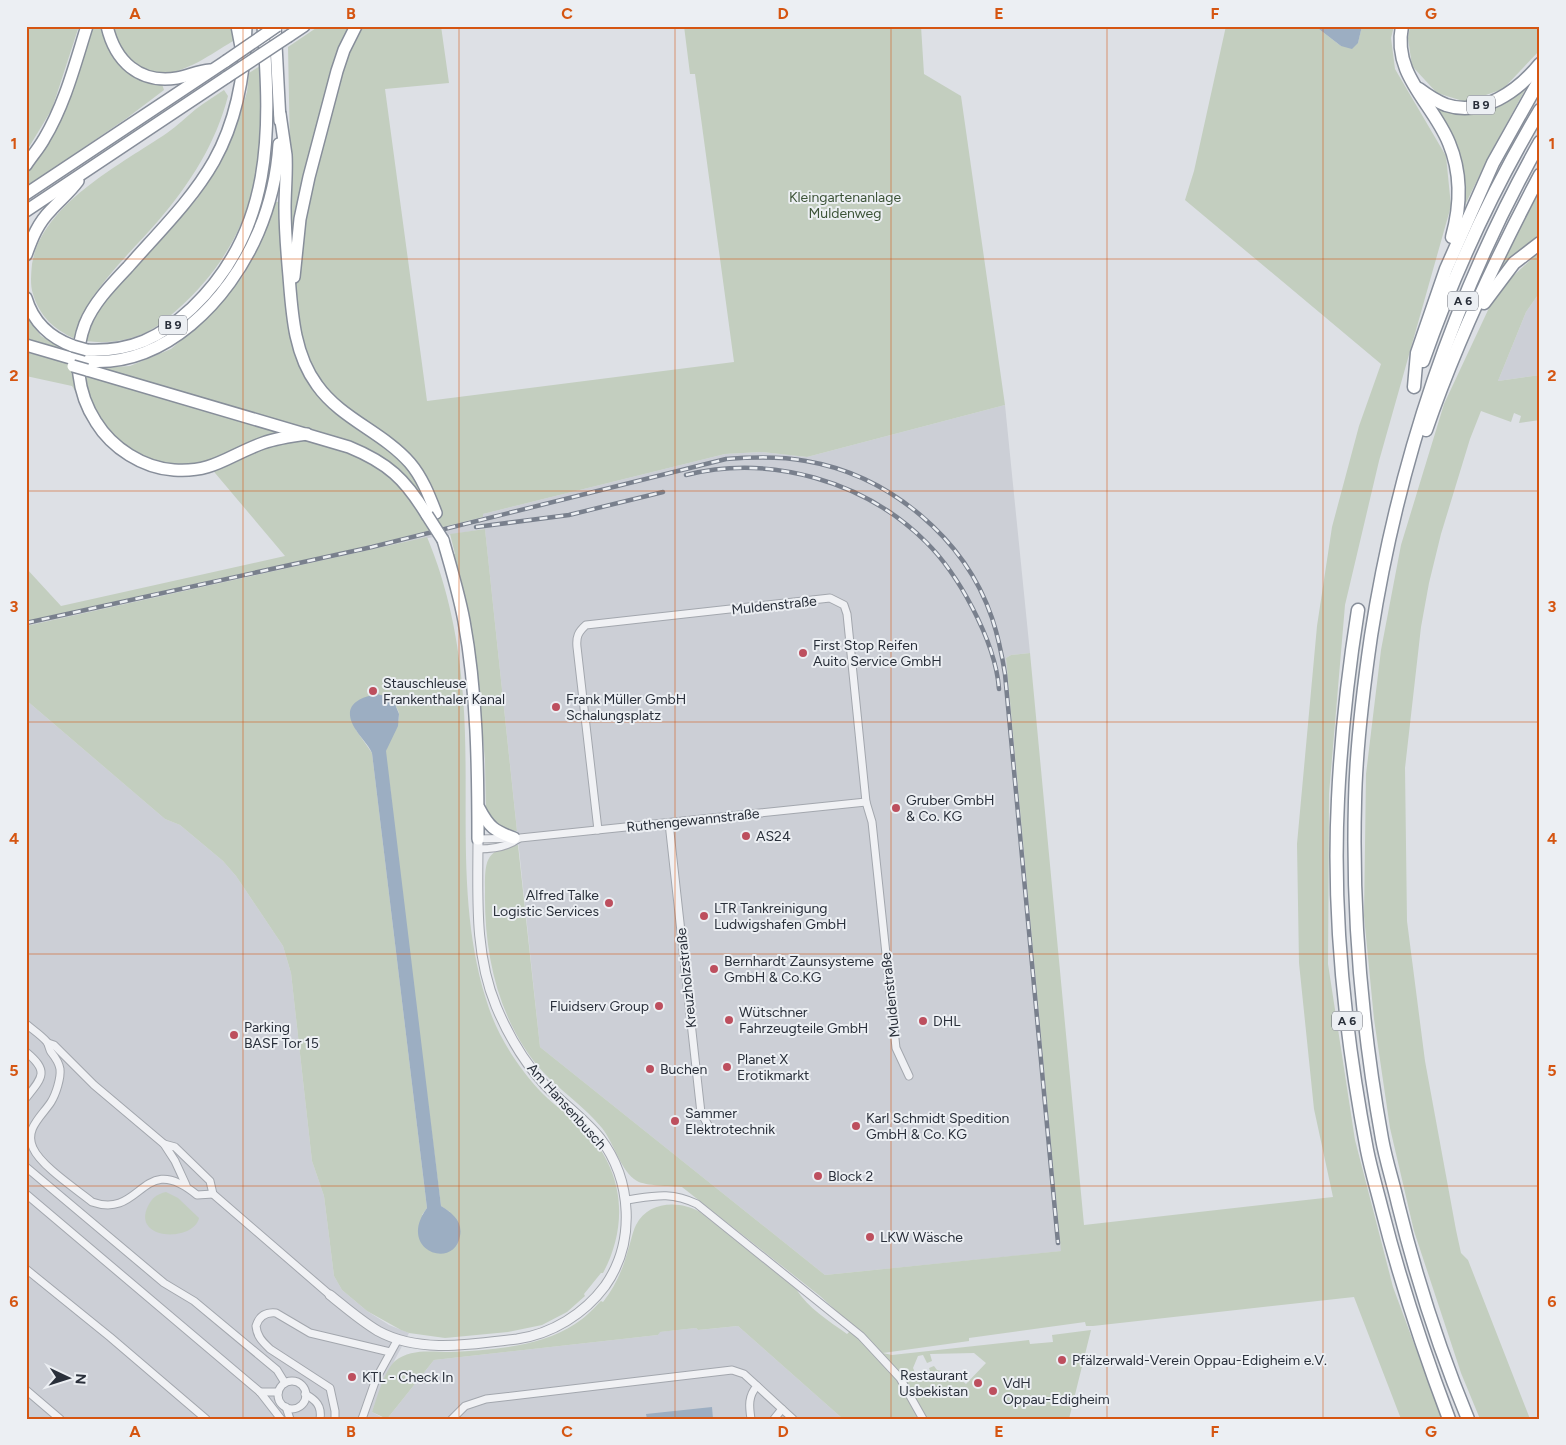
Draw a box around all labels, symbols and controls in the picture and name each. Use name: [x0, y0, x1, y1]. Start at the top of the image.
text: A: [129, 4, 141, 23]
text: B: [346, 4, 356, 23]
text: C: [561, 4, 573, 23]
text: D: [777, 4, 789, 23]
text: E: [994, 4, 1004, 23]
text: F: [1211, 4, 1220, 23]
text: G: [1425, 4, 1437, 23]
road number: B 9: [1467, 96, 1495, 114]
text: 1: [11, 134, 17, 153]
text: 1: [1549, 134, 1555, 153]
park label: Kleingartenanlage Muldenweg: [789, 189, 901, 222]
road number: A 6: [1448, 292, 1478, 310]
road number: B 9: [159, 316, 187, 334]
text: 2: [9, 366, 19, 385]
text: 2: [1547, 366, 1557, 385]
street label: Muldenstraße: [731, 593, 818, 618]
text: 3: [10, 597, 19, 616]
text: 3: [1548, 597, 1557, 616]
place label: First Stop Reifen Auito Service GmbH: [813, 637, 942, 670]
marker: First Stop Reifen Auito Service GmbH: [797, 647, 809, 659]
place label: Stauschleuse Frankenthaler Kanal: [383, 675, 505, 708]
marker: Stauschleuse Frankenthaler Kanal: [367, 685, 379, 697]
place label: Frank Müller GmbH Schalungsplatz: [566, 691, 686, 724]
marker: Frank Müller GmbH Schalungsplatz: [550, 701, 562, 713]
place label: Gruber GmbH & Co. KG: [906, 792, 995, 825]
marker: Gruber GmbH & Co. KG: [890, 802, 902, 814]
street label: Ruthengewannstraße: [626, 805, 761, 836]
place label: AS24: [756, 828, 791, 845]
text: 4: [9, 829, 19, 848]
text: 4: [1547, 829, 1557, 848]
marker: AS24: [740, 830, 752, 842]
place label: Alfred Talke Logistic Services: [493, 887, 599, 920]
marker: Alfred Talke Logistic Services: [603, 897, 615, 909]
place label: LTR Tankreinigung Ludwigshafen GmbH: [714, 900, 847, 933]
marker: LTR Tankreinigung Ludwigshafen GmbH: [698, 910, 710, 922]
street label: Kreuzholzstraße: [673, 927, 700, 1029]
street label: Muldenstraße: [878, 951, 903, 1038]
place label: Bernhardt Zaunsysteme GmbH & Co.KG: [724, 953, 874, 986]
marker: Bernhardt Zaunsysteme GmbH & Co.KG: [708, 963, 720, 975]
place label: Fluidserv Group: [550, 998, 649, 1015]
marker: Fluidserv Group: [653, 1000, 665, 1012]
place label: Wütschner Fahrzeugteile GmbH: [739, 1004, 868, 1037]
road number: A 6: [1332, 1011, 1362, 1030]
place label: DHL: [933, 1013, 961, 1030]
marker: Wütschner Fahrzeugteile GmbH: [723, 1014, 735, 1026]
marker: DHL: [917, 1015, 929, 1027]
place label: Parking BASF Tor 15: [244, 1019, 319, 1052]
marker: Parking BASF Tor 15: [228, 1029, 240, 1041]
place label: Planet X Erotikmarkt: [737, 1051, 809, 1084]
street label: Am Hansenbusch: [523, 1060, 610, 1153]
text: 5: [9, 1061, 19, 1080]
place label: Buchen: [660, 1061, 707, 1078]
marker: Planet X Erotikmarkt: [721, 1061, 733, 1073]
text: 5: [1547, 1061, 1557, 1080]
marker: Buchen: [644, 1063, 656, 1075]
place label: Sammer Elektrotechnik: [685, 1105, 775, 1138]
place label: Karl Schmidt Spedition GmbH & Co. KG: [866, 1110, 1010, 1143]
marker: Sammer Elektrotechnik: [669, 1115, 681, 1127]
marker: Karl Schmidt Spedition GmbH & Co. KG: [850, 1120, 862, 1132]
place label: Block 2: [828, 1168, 873, 1185]
marker: Block 2: [812, 1170, 824, 1182]
place label: LKW Wäsche: [880, 1229, 963, 1246]
marker: LKW Wäsche: [864, 1231, 876, 1243]
text: 6: [9, 1292, 19, 1311]
text: 6: [1547, 1292, 1557, 1311]
north arrow: [42, 1352, 92, 1402]
place label: Pfälzerwald-Verein Oppau-Edigheim e.V.: [1072, 1352, 1327, 1369]
marker: Pfälzerwald-Verein Oppau-Edigheim e.V.: [1056, 1354, 1068, 1366]
place label: Restaurant Usbekistan: [899, 1367, 968, 1400]
place label: KTL - Check In: [362, 1369, 453, 1386]
marker: KTL - Check In: [346, 1371, 358, 1383]
text: N: [72, 1373, 89, 1385]
place label: VdH Oppau-Edigheim: [1003, 1375, 1110, 1408]
marker: Restaurant Usbekistan: [972, 1377, 984, 1389]
marker: VdH Oppau-Edigheim: [987, 1385, 999, 1397]
text: A: [129, 1422, 141, 1441]
text: B: [346, 1422, 356, 1441]
text: C: [561, 1422, 573, 1441]
text: D: [777, 1422, 789, 1441]
text: E: [994, 1422, 1004, 1441]
text: F: [1211, 1422, 1220, 1441]
text: G: [1425, 1422, 1437, 1441]

